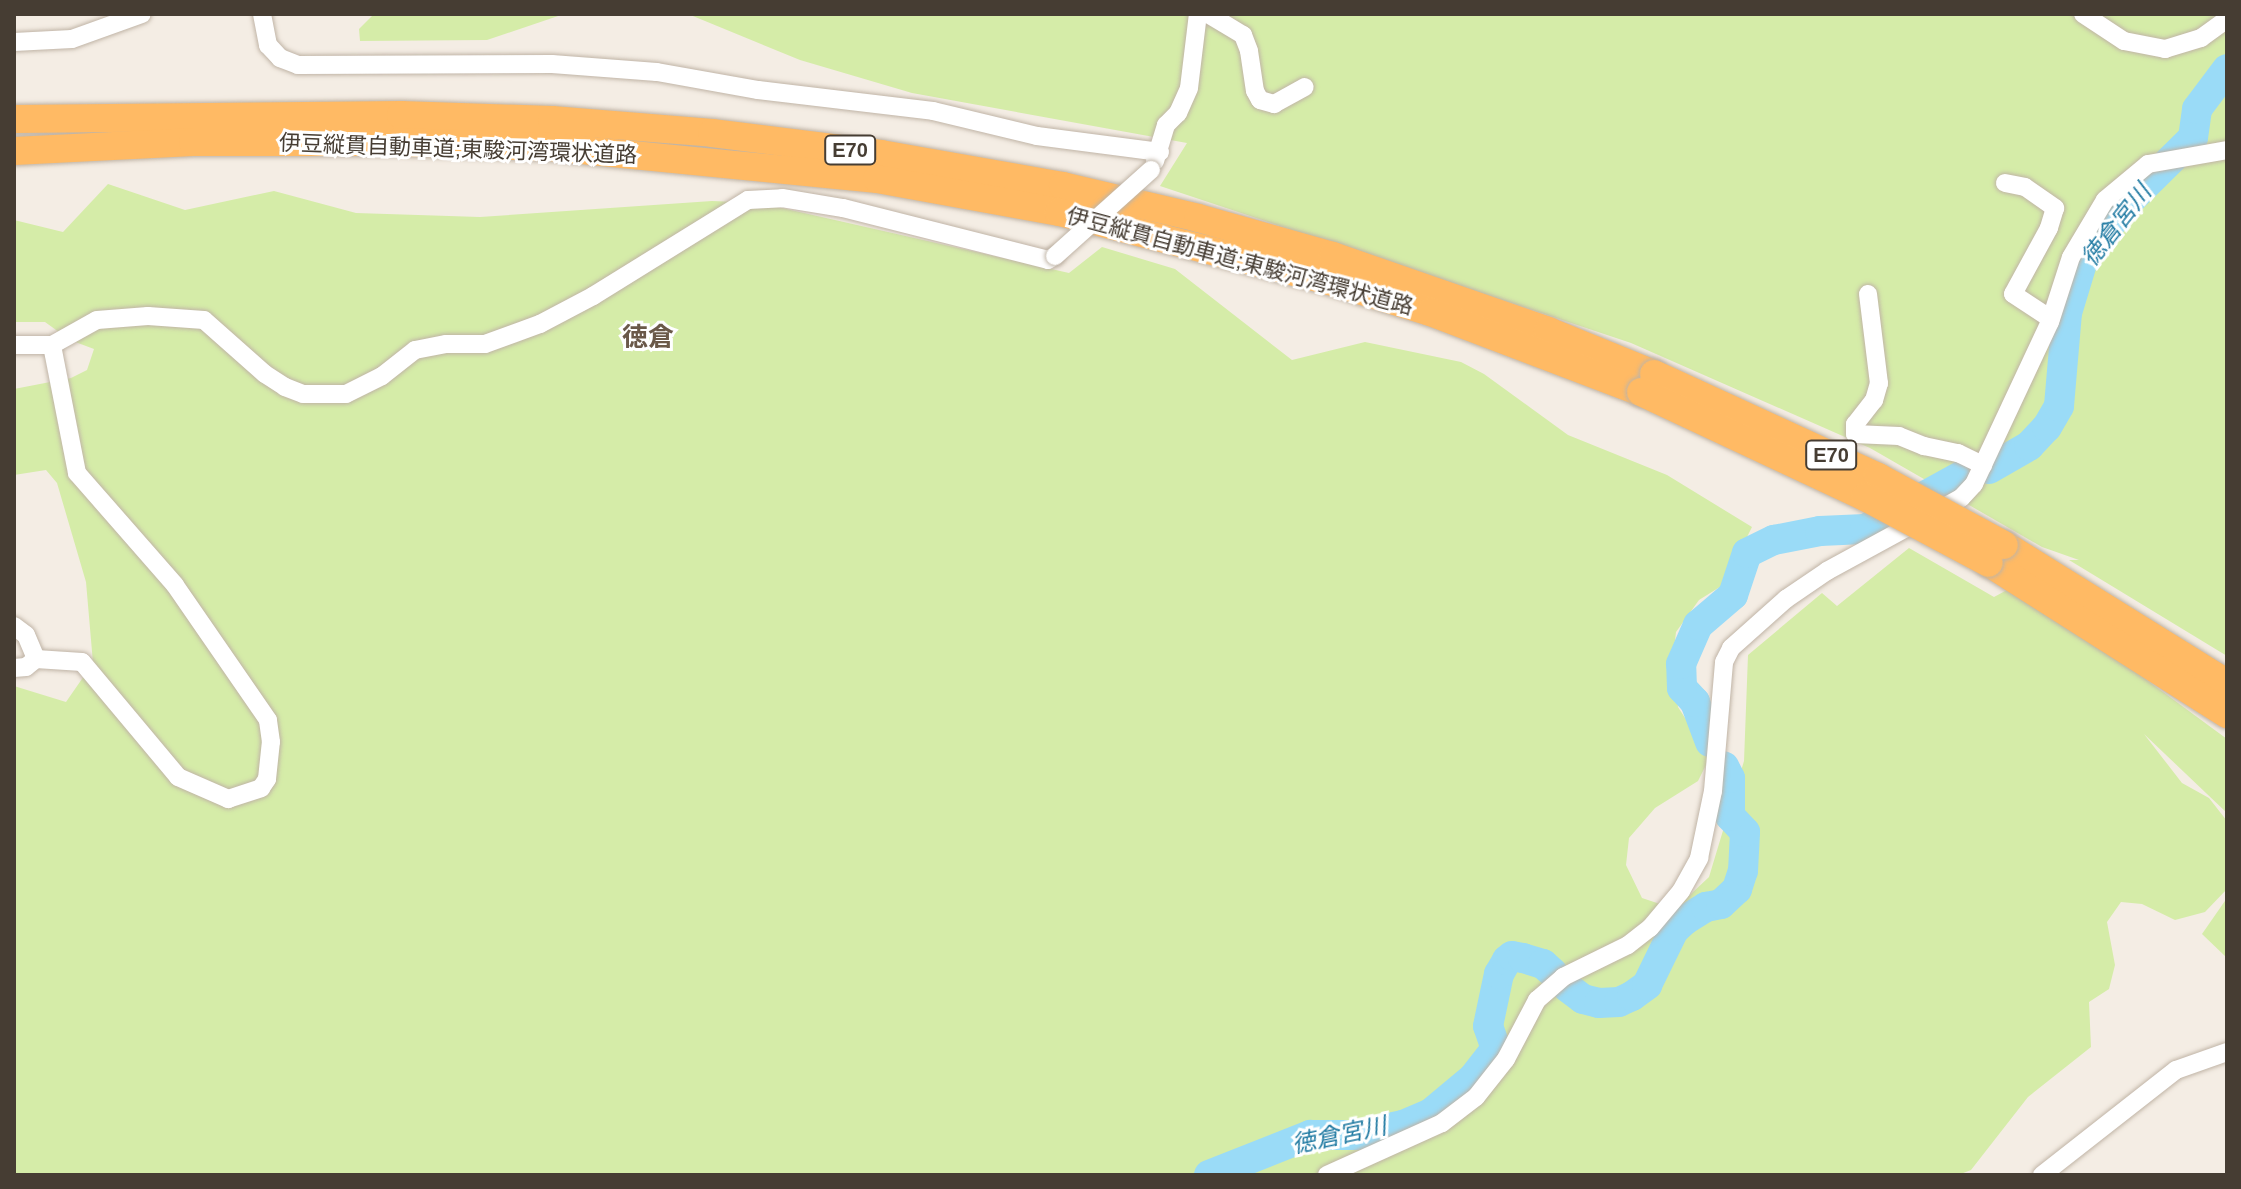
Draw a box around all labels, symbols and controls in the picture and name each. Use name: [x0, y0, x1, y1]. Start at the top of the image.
street label: 伊豆縦貫自動車道;東駿河湾環状道路: [279, 130, 637, 168]
road number: E70: [824, 134, 876, 166]
water label: 徳倉宮川: [2075, 178, 2157, 272]
street label: 伊豆縦貫自動車道;東駿河湾環状道路: [1064, 202, 1416, 320]
district label: 徳倉: [622, 322, 674, 354]
road number: E70: [1805, 439, 1857, 471]
water label: 徳倉宮川: [1289, 1111, 1389, 1159]

